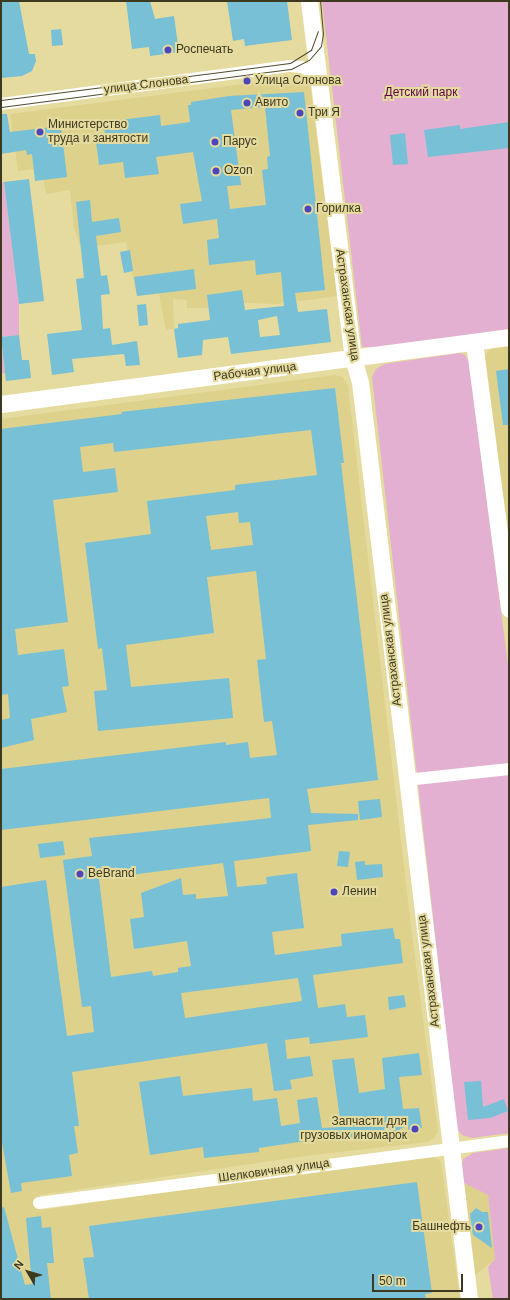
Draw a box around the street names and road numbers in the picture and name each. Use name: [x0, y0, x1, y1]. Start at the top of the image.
street label: улица Слонова: [103, 73, 189, 97]
street label: Астраханская улица: [332, 248, 362, 362]
street label: Рабочая улица: [213, 360, 297, 384]
street label: Астраханская улица: [377, 593, 405, 707]
street label: Астраханская улица: [415, 914, 443, 1028]
street label: Шелковичная улица: [218, 1156, 330, 1186]

